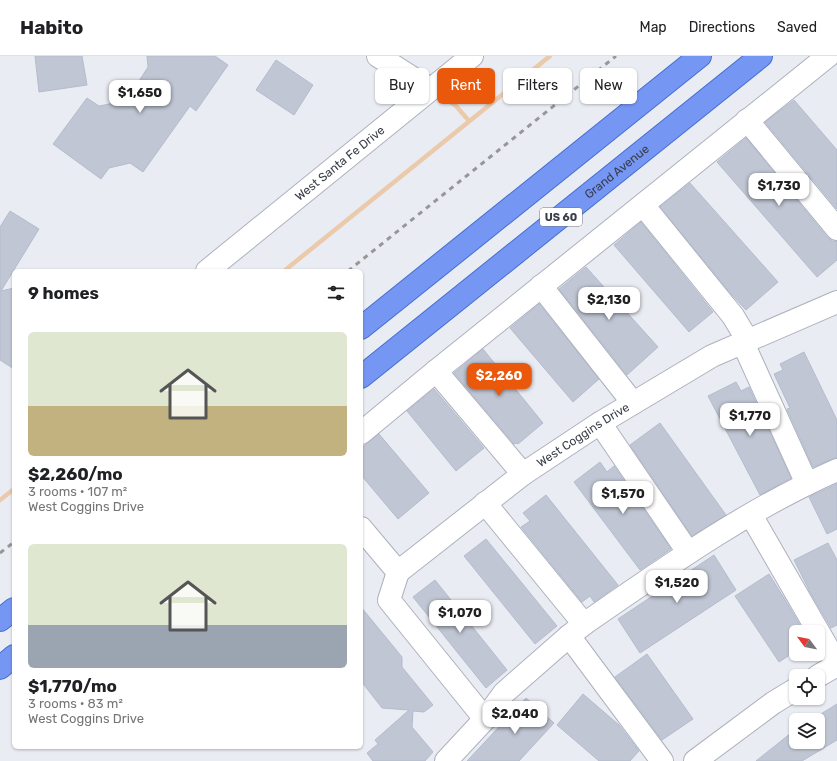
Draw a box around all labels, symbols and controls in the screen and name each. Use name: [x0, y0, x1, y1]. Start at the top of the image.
text: Habito: [20, 16, 83, 39]
text: Map: [640, 19, 667, 36]
text: Directions: [689, 19, 755, 36]
text: Saved: [777, 19, 817, 36]
chip: Buy: [375, 68, 429, 104]
chip: Rent: [437, 68, 495, 104]
chip: Filters: [503, 68, 572, 104]
chip: New: [580, 68, 637, 104]
pin: $1,650: [107, 80, 173, 114]
text: $1,650: [118, 85, 162, 100]
street label: West Santa Fe Drive: [292, 123, 387, 204]
street label: Grand Avenue: [582, 142, 652, 202]
pin: $1,730: [746, 173, 812, 207]
text: $1,730: [757, 178, 801, 193]
road number: US 60: [540, 208, 582, 226]
icon: filters: [325, 282, 347, 304]
text: 9 homes: [28, 283, 99, 303]
pin: $2,130: [576, 287, 642, 321]
text: $2,130: [587, 292, 631, 307]
icon: home: [152, 358, 224, 430]
pin: $2,260: [466, 363, 532, 397]
text: $2,260: [476, 368, 522, 383]
street label: West Coggins Drive: [534, 400, 632, 470]
pin: $1,770: [717, 403, 783, 437]
text: $1,770: [729, 408, 771, 423]
text: $2,260/mo: [28, 464, 123, 484]
pin: $1,570: [590, 481, 656, 515]
text: 3 rooms · 107 m²: [28, 484, 127, 499]
text: $1,570: [601, 486, 645, 501]
text: West Coggins Drive: [28, 499, 144, 514]
icon: home: [152, 570, 224, 642]
pin: $1,520: [644, 570, 710, 604]
text: $1,520: [655, 575, 699, 590]
pin: $1,070: [427, 600, 493, 634]
text: $1,070: [438, 605, 482, 620]
north arrow: [789, 625, 825, 661]
map controls: [789, 625, 825, 749]
button: locate: [789, 669, 825, 705]
text: $1,770/mo: [28, 676, 117, 696]
text: 3 rooms · 83 m²: [28, 696, 123, 711]
pin: $2,040: [482, 701, 548, 735]
text: $2,040: [491, 706, 539, 721]
text: West Coggins Drive: [28, 711, 144, 726]
button: layers: [789, 713, 825, 749]

